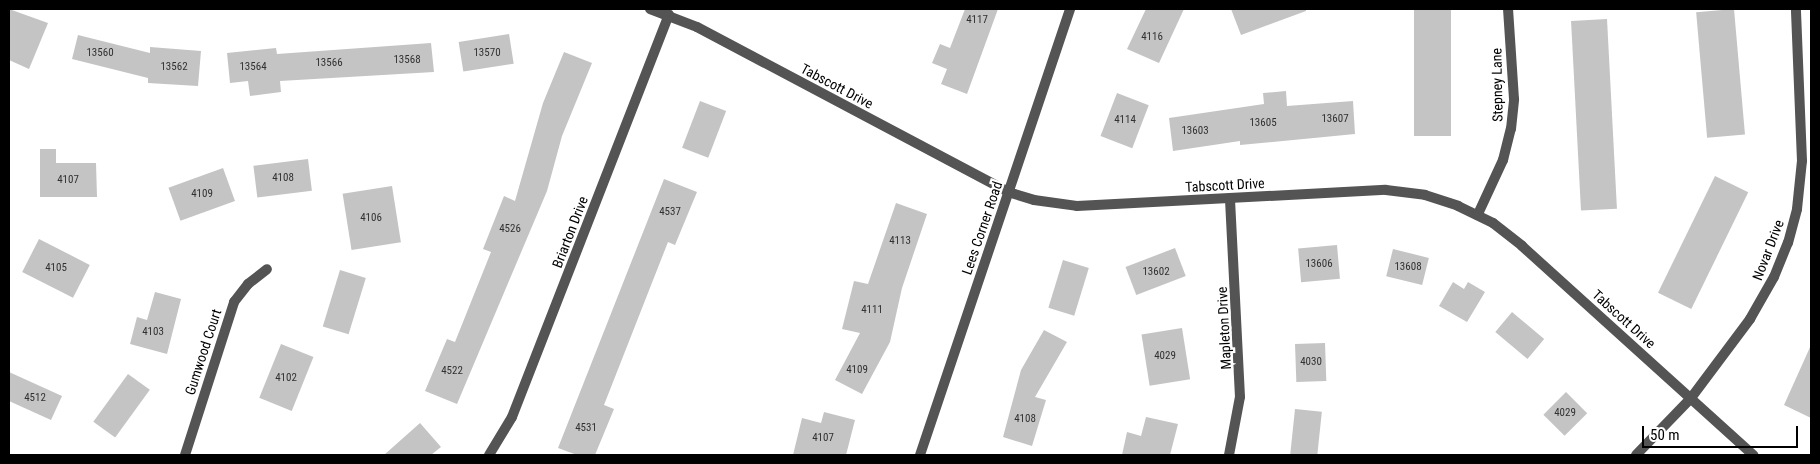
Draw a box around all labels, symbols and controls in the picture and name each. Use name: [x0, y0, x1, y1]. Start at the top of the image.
house number: 4117: [966, 13, 988, 27]
house number: 4116: [1141, 30, 1163, 44]
house number: 13560: [86, 46, 114, 60]
house number: 13570: [473, 46, 501, 60]
street label: Stepney Lane: [1488, 48, 1506, 122]
house number: 13568: [393, 53, 421, 67]
house number: 13566: [315, 56, 343, 70]
house number: 13562: [160, 60, 188, 74]
house number: 13564: [239, 60, 267, 74]
street label: Tabscott Drive: [798, 60, 876, 112]
house number: 13607: [1321, 112, 1349, 126]
house number: 4114: [1114, 113, 1136, 127]
house number: 13605: [1249, 116, 1277, 130]
house number: 13603: [1181, 124, 1209, 138]
house number: 4108: [272, 171, 294, 185]
house number: 4107: [57, 173, 79, 187]
street label: Tabscott Drive: [1185, 175, 1265, 195]
street label: Lees Corner Road: [958, 179, 1006, 277]
house number: 4109: [191, 187, 213, 201]
street label: Briarton Drive: [549, 194, 591, 270]
house number: 4537: [659, 205, 681, 219]
house number: 4106: [360, 211, 382, 225]
street label: Novar Drive: [1749, 217, 1787, 283]
house number: 4526: [499, 222, 521, 236]
house number: 4113: [889, 234, 911, 248]
house number: 13606: [1305, 257, 1333, 271]
house number: 13608: [1394, 260, 1422, 274]
house number: 4105: [45, 261, 67, 275]
house number: 13602: [1142, 265, 1170, 279]
street label: Mapleton Drive: [1213, 286, 1235, 370]
street label: Tabscott Drive: [1589, 286, 1659, 352]
house number: 4111: [861, 303, 883, 317]
street label: Gumwood Court: [181, 307, 225, 397]
house number: 4103: [142, 325, 164, 339]
house number: 4029: [1154, 349, 1176, 363]
house number: 4030: [1300, 355, 1322, 369]
house number: 4109: [846, 363, 868, 377]
house number: 4522: [441, 364, 463, 378]
house number: 4102: [275, 371, 297, 385]
house number: 4512: [24, 391, 46, 405]
house number: 4029: [1554, 406, 1576, 420]
house number: 4108: [1014, 412, 1036, 426]
scale bar: [1645, 416, 1801, 448]
house number: 4531: [575, 421, 597, 435]
text: 50 m: [1650, 426, 1680, 444]
house number: 4107: [812, 431, 834, 445]

